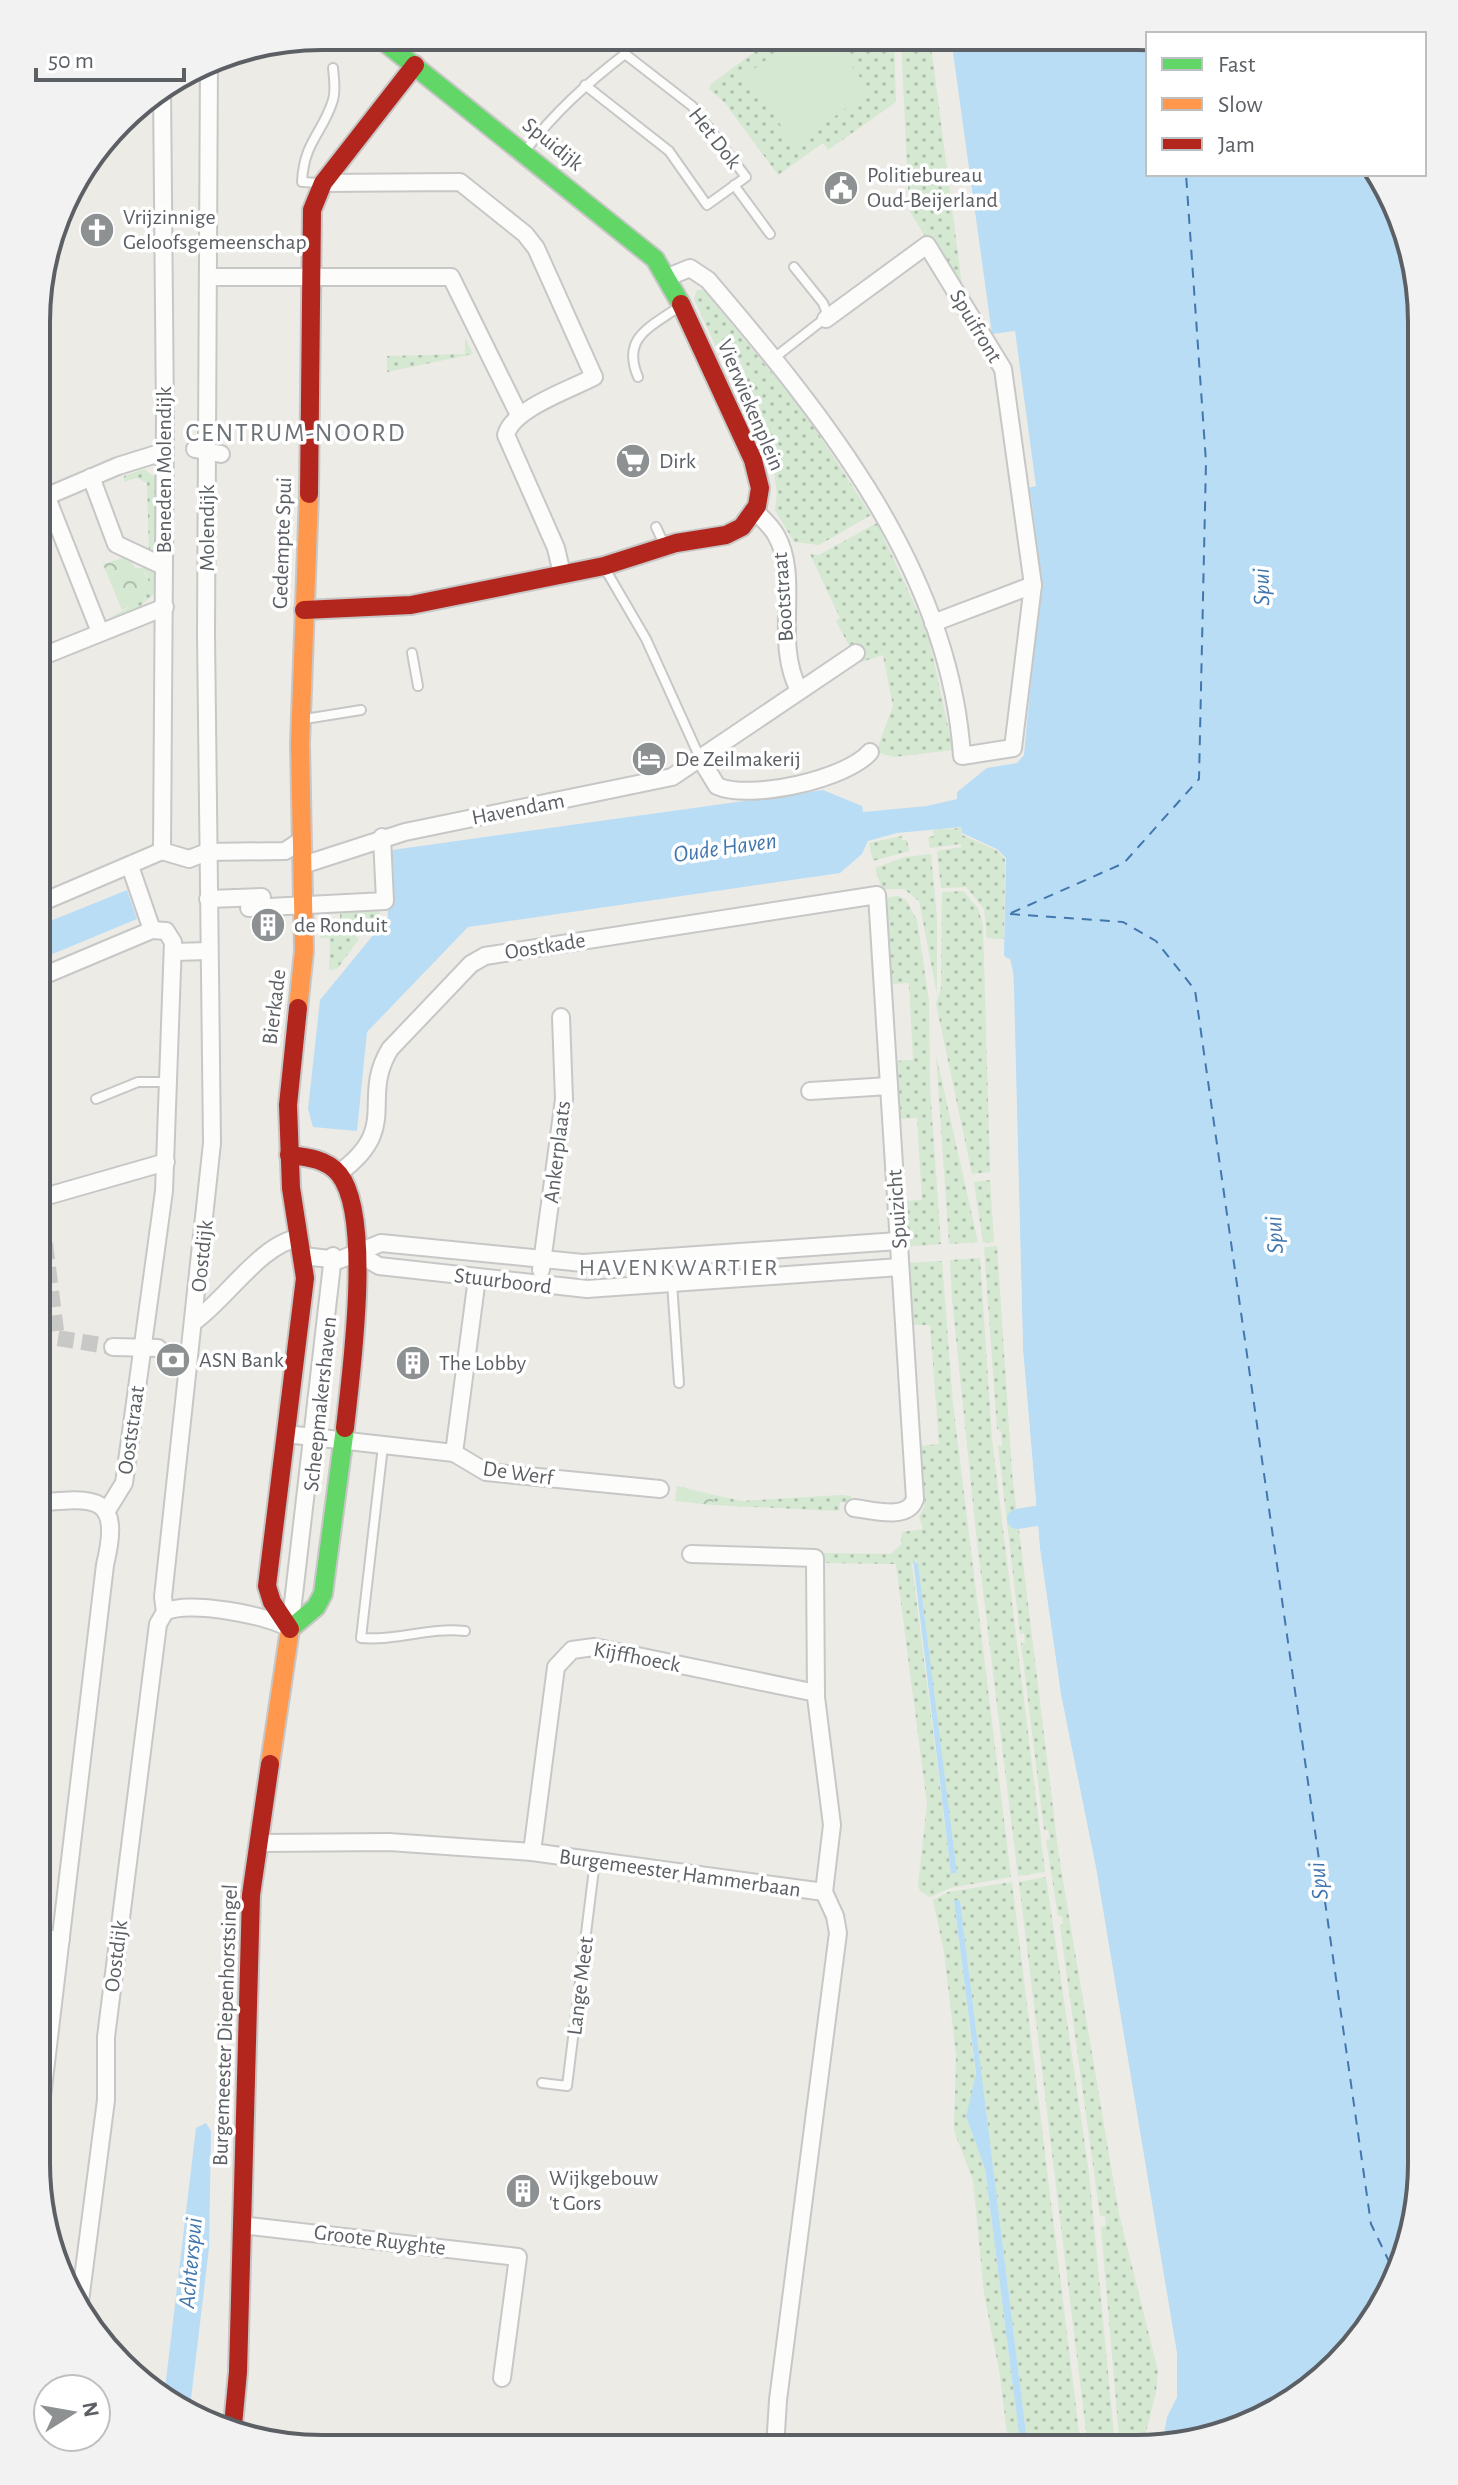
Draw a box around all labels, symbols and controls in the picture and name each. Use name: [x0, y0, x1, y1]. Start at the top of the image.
scale bar: [36, 32, 184, 82]
legend: [1146, 32, 1426, 176]
text: 50 m: [48, 49, 94, 73]
text: Fast: [1218, 53, 1256, 77]
text: Slow: [1218, 93, 1263, 117]
street label: Het Dok: [685, 103, 745, 173]
street label: Spuidijk: [519, 113, 587, 175]
text: Jam: [1218, 133, 1255, 157]
place label: Politiebureau Oud-Beijerland: [867, 164, 998, 211]
public building icon: Politiebureau Oud-Beijerland: [822, 169, 860, 207]
place label: Vrijzinnige Geloofsgemeenschap: [123, 206, 307, 253]
church icon: Vrijzinnige Geloofsgemeenschap: [78, 211, 116, 249]
street label: Spuifront: [946, 286, 1006, 366]
street label: Vierwiekenplein: [713, 336, 789, 474]
street label: Beneden Molendijk: [153, 387, 175, 553]
district label: CENTRUM-NOORD: [186, 420, 406, 446]
supermarket icon: Dirk: [614, 442, 652, 480]
place label: Dirk: [659, 450, 696, 472]
street label: Gedempte Spui: [269, 477, 295, 609]
street label: Molendijk: [196, 484, 218, 572]
street label: Bootstraat: [769, 552, 797, 642]
water label: Spui: [1250, 568, 1274, 606]
hotel icon: De Zeilmakerij: [630, 740, 668, 778]
place label: De Zeilmakerij: [675, 748, 801, 770]
street label: Havendam: [470, 789, 566, 829]
water label: Oude Haven: [672, 829, 778, 867]
building icon: de Ronduit: [249, 906, 287, 944]
place label: de Ronduit: [294, 914, 387, 936]
street label: Oostkade: [503, 929, 587, 963]
street label: Bierkade: [258, 968, 290, 1046]
street label: Ankerplaats: [540, 1100, 574, 1204]
street label: Spuizicht: [883, 1169, 911, 1249]
water label: Spui: [1262, 1215, 1288, 1255]
street label: Oostdijk: [187, 1219, 217, 1293]
district label: HAVENKWARTIER: [579, 1256, 779, 1280]
street label: Stuurboord: [453, 1264, 553, 1298]
street label: Scheepmakershaven: [300, 1315, 340, 1493]
bank icon: ASN Bank: [154, 1341, 192, 1379]
building icon: The Lobby: [394, 1344, 432, 1382]
place label: ASN Bank: [199, 1349, 284, 1371]
place label: The Lobby: [439, 1352, 527, 1374]
street label: Ooststraat: [114, 1384, 148, 1476]
street label: De Werf: [482, 1457, 556, 1489]
street label: Kijffhoeck: [592, 1638, 682, 1676]
street label: Burgemeester Hammerbaan: [558, 1845, 802, 1901]
water label: Spui: [1305, 1861, 1333, 1901]
street label: Burgemeester Diepenhorstsingel: [209, 1884, 241, 2166]
street label: Oostdijk: [101, 1919, 131, 1993]
street label: Lange Meet: [563, 1935, 597, 2037]
place label: Wijkgebouw 't Gors: [549, 2167, 658, 2214]
building icon: Wijkgebouw 't Gors: [504, 2172, 542, 2210]
water label: Achterspui: [175, 2217, 207, 2310]
street label: Groote Ruyghte: [313, 2221, 447, 2259]
north arrow: [32, 2373, 112, 2453]
text: N: [78, 2400, 103, 2419]

